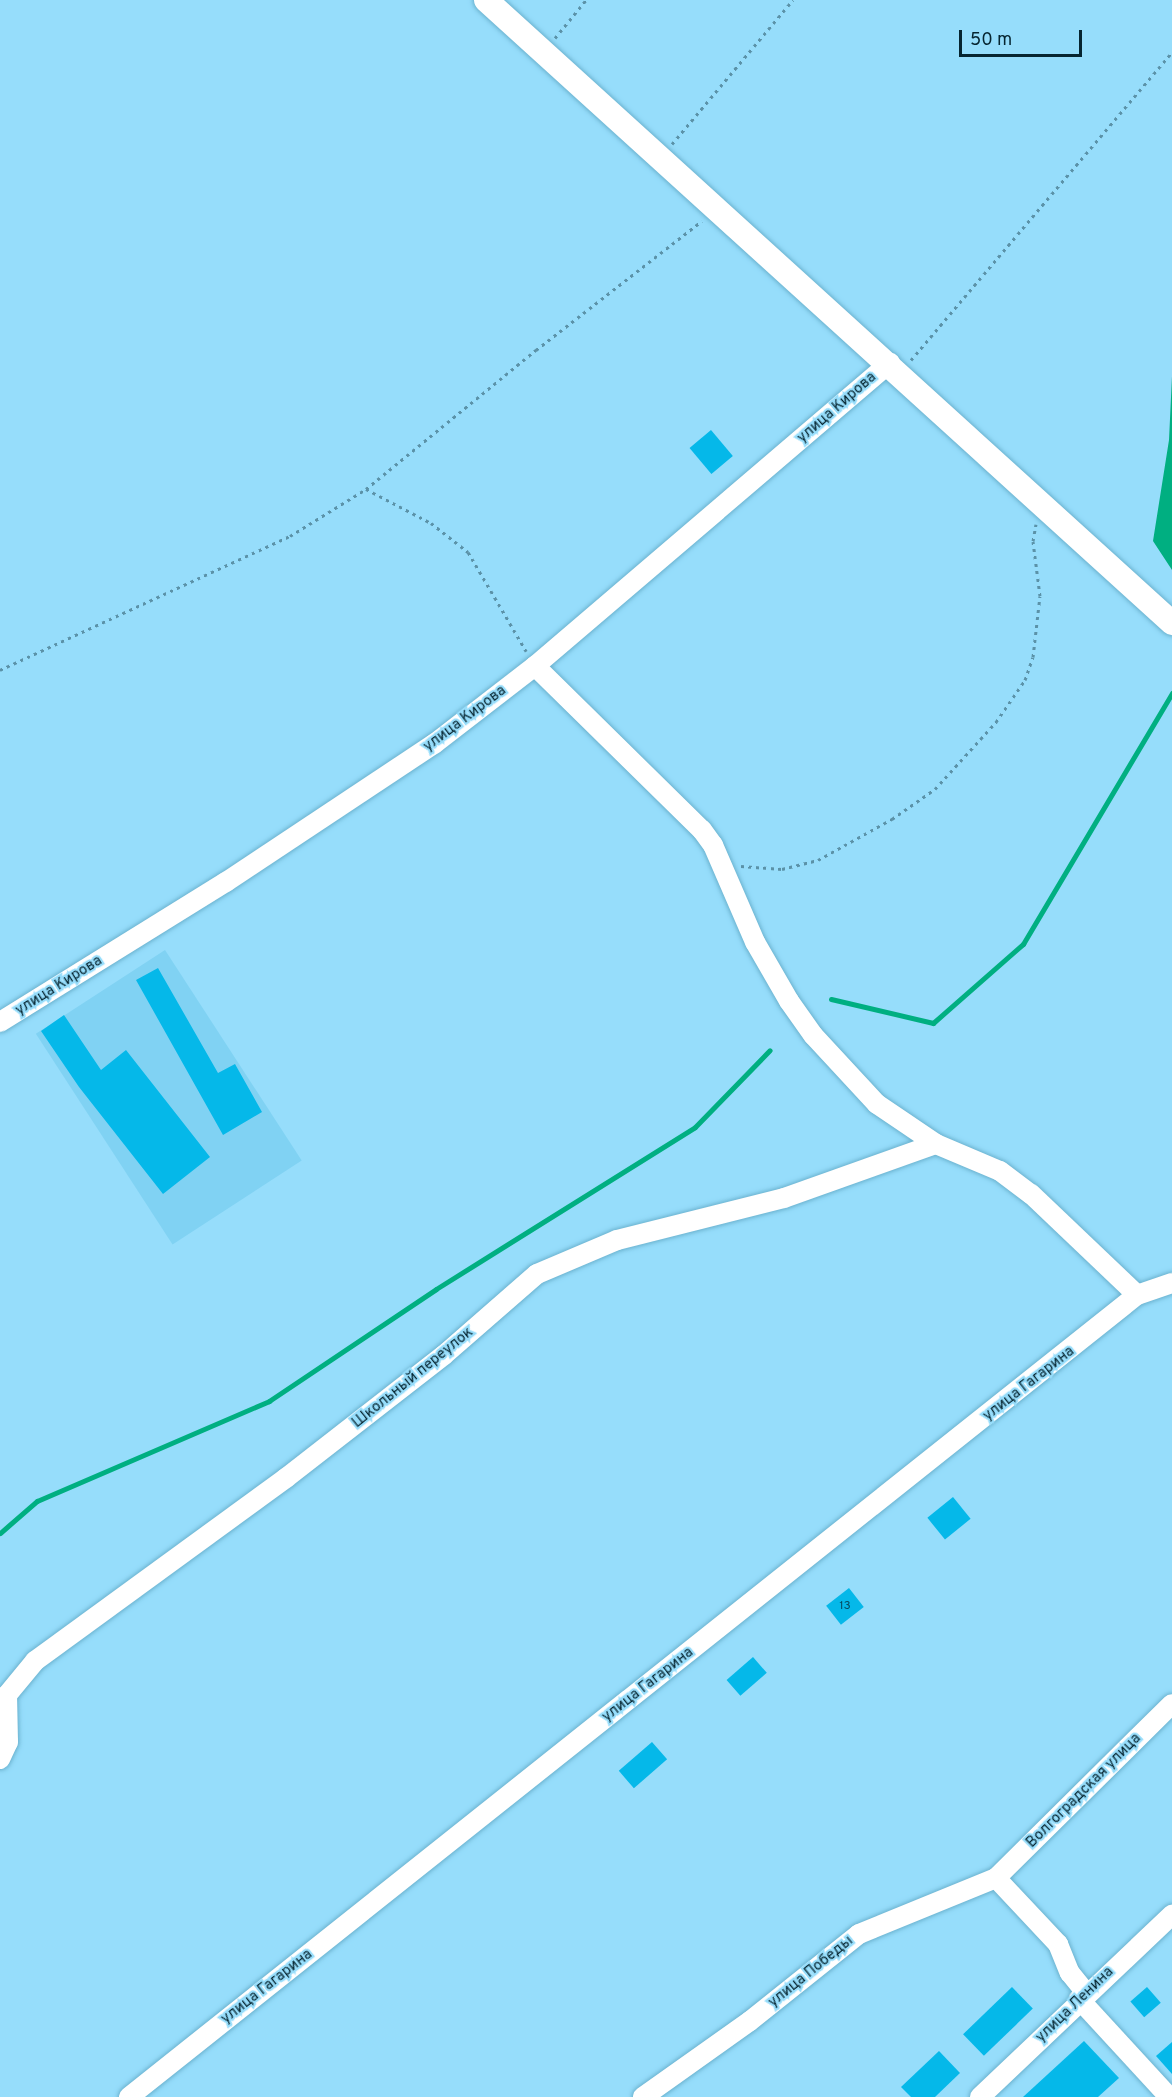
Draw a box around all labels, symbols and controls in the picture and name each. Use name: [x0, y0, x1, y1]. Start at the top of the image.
scale bar: [962, 18, 1085, 56]
text: 50 m: [970, 29, 1012, 52]
street label: улица Кирова: [794, 369, 880, 447]
street label: улица Кирова: [420, 682, 510, 756]
street label: улица Кирова: [12, 952, 106, 1020]
street label: Школьный переулок: [349, 1324, 477, 1432]
street label: улица Гагарина: [980, 1343, 1078, 1425]
house number: 13: [839, 1600, 851, 1614]
street label: улица Гагарина: [599, 1644, 697, 1726]
street label: Волгоградская улица: [1023, 1730, 1145, 1852]
street label: улица Победы: [765, 1932, 857, 2012]
street label: улица Гагарина: [218, 1946, 316, 2028]
street label: улица Ленина: [1032, 1963, 1118, 2047]

